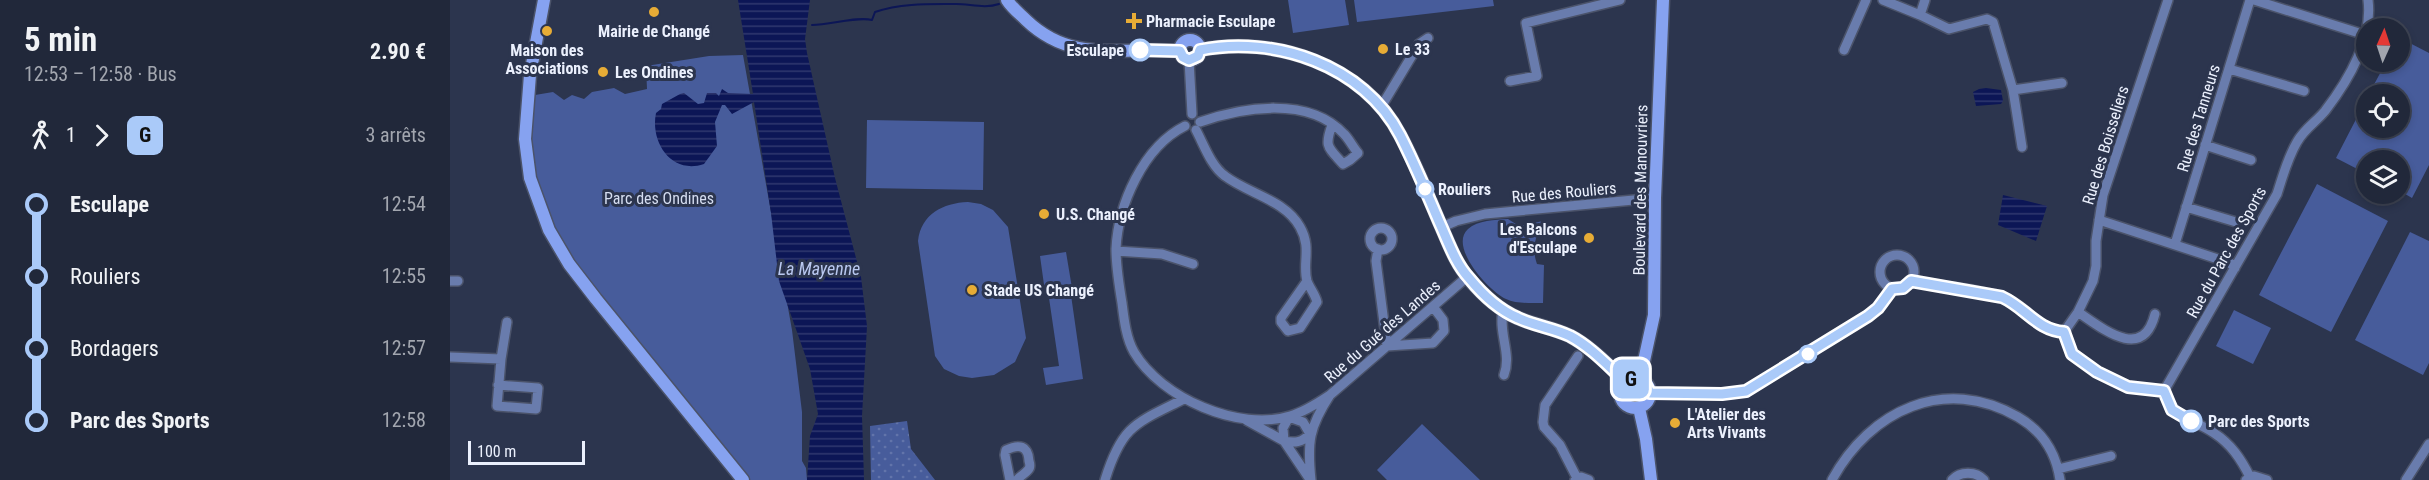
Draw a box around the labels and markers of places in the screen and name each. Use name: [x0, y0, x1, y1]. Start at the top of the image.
marker: Mairie de Changé: [647, 5, 661, 19]
place label: Pharmacie Esculape: [1146, 12, 1276, 31]
marker: Pharmacie Esculape: [1127, 14, 1141, 28]
place label: Mairie de Changé: [598, 22, 710, 41]
marker: Maison des Associations: [540, 24, 554, 38]
marker: Esculape: [1129, 39, 1151, 61]
place label: Le 33: [1395, 40, 1430, 59]
place label: Maison des Associations: [505, 41, 589, 78]
place label: Esculape: [1067, 41, 1124, 60]
marker: Le 33: [1376, 42, 1390, 56]
place label: Les Ondines: [615, 63, 694, 82]
marker: Les Ondines: [596, 65, 610, 79]
marker: Rouliers: [1416, 180, 1434, 198]
place label: Rouliers: [1438, 180, 1491, 199]
place label: U.S. Changé: [1056, 205, 1135, 224]
marker: U.S. Changé: [1037, 207, 1051, 221]
place label: Les Balcons d'Esculape: [1500, 220, 1577, 257]
marker: Les Balcons d'Esculape: [1582, 231, 1596, 245]
place label: Stade US Changé: [984, 281, 1094, 300]
marker: Stade US Changé: [965, 283, 979, 297]
unlabelled marker: [1799, 345, 1817, 363]
place label: L'Atelier des Arts Vivants: [1687, 405, 1766, 442]
marker: Parc des Sports: [2180, 410, 2202, 432]
place label: Parc des Sports: [2208, 412, 2310, 431]
marker: L'Atelier des Arts Vivants: [1668, 416, 1682, 430]

